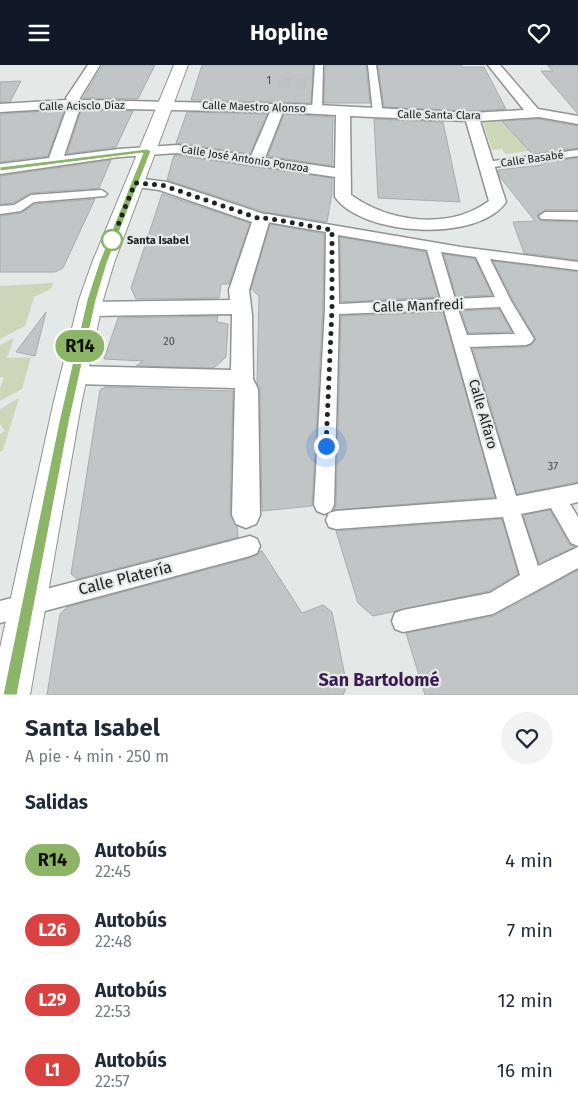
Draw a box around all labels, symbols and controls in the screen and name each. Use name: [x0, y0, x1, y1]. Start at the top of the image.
icon: menu: [25, 19, 53, 47]
text: Hopline: [250, 19, 328, 46]
icon: heart: [525, 19, 553, 47]
house number: 1: [267, 74, 271, 87]
street label: Calle Acisclo Díaz: [39, 99, 125, 113]
street label: Calle Maestro Alonso: [202, 99, 306, 115]
street label: Calle Santa Clara: [397, 108, 481, 122]
street label: Calle José Antonio Ponzoa: [180, 142, 310, 176]
street label: Calle Basabé: [500, 148, 564, 170]
marker: Santa Isabel: [101, 229, 123, 251]
place label: Santa Isabel: [127, 234, 190, 247]
street label: Calle Manfredi: [372, 296, 464, 316]
line badge: R14: [51, 330, 109, 362]
text: R14: [65, 335, 95, 357]
house number: 20: [163, 335, 175, 348]
street label: Calle Alfaro: [465, 377, 501, 451]
your location: [314, 434, 339, 459]
house number: 37: [548, 460, 558, 473]
street label: Calle Platería: [76, 557, 174, 599]
district label: San Bartolomé: [318, 669, 440, 691]
button: heart: [501, 712, 553, 764]
text: Santa Isabel: [25, 714, 160, 742]
text: A pie · 4 min · 250 m: [25, 747, 169, 766]
text: Salidas: [25, 791, 88, 814]
text: Autobús: [95, 839, 167, 862]
text: R14: [38, 849, 67, 871]
text: 4 min: [505, 849, 553, 872]
text: 22:45: [95, 862, 131, 881]
text: Autobús: [95, 909, 167, 932]
text: L26: [38, 919, 67, 941]
text: 7 min: [507, 919, 553, 942]
text: 22:48: [95, 932, 132, 951]
text: Autobús: [95, 979, 167, 1002]
text: L29: [38, 989, 67, 1011]
text: 12 min: [498, 989, 553, 1012]
text: 22:53: [95, 1002, 131, 1021]
text: Autobús: [95, 1049, 167, 1072]
text: L1: [45, 1059, 60, 1081]
text: 16 min: [497, 1059, 553, 1082]
text: 22:57: [95, 1072, 129, 1091]

